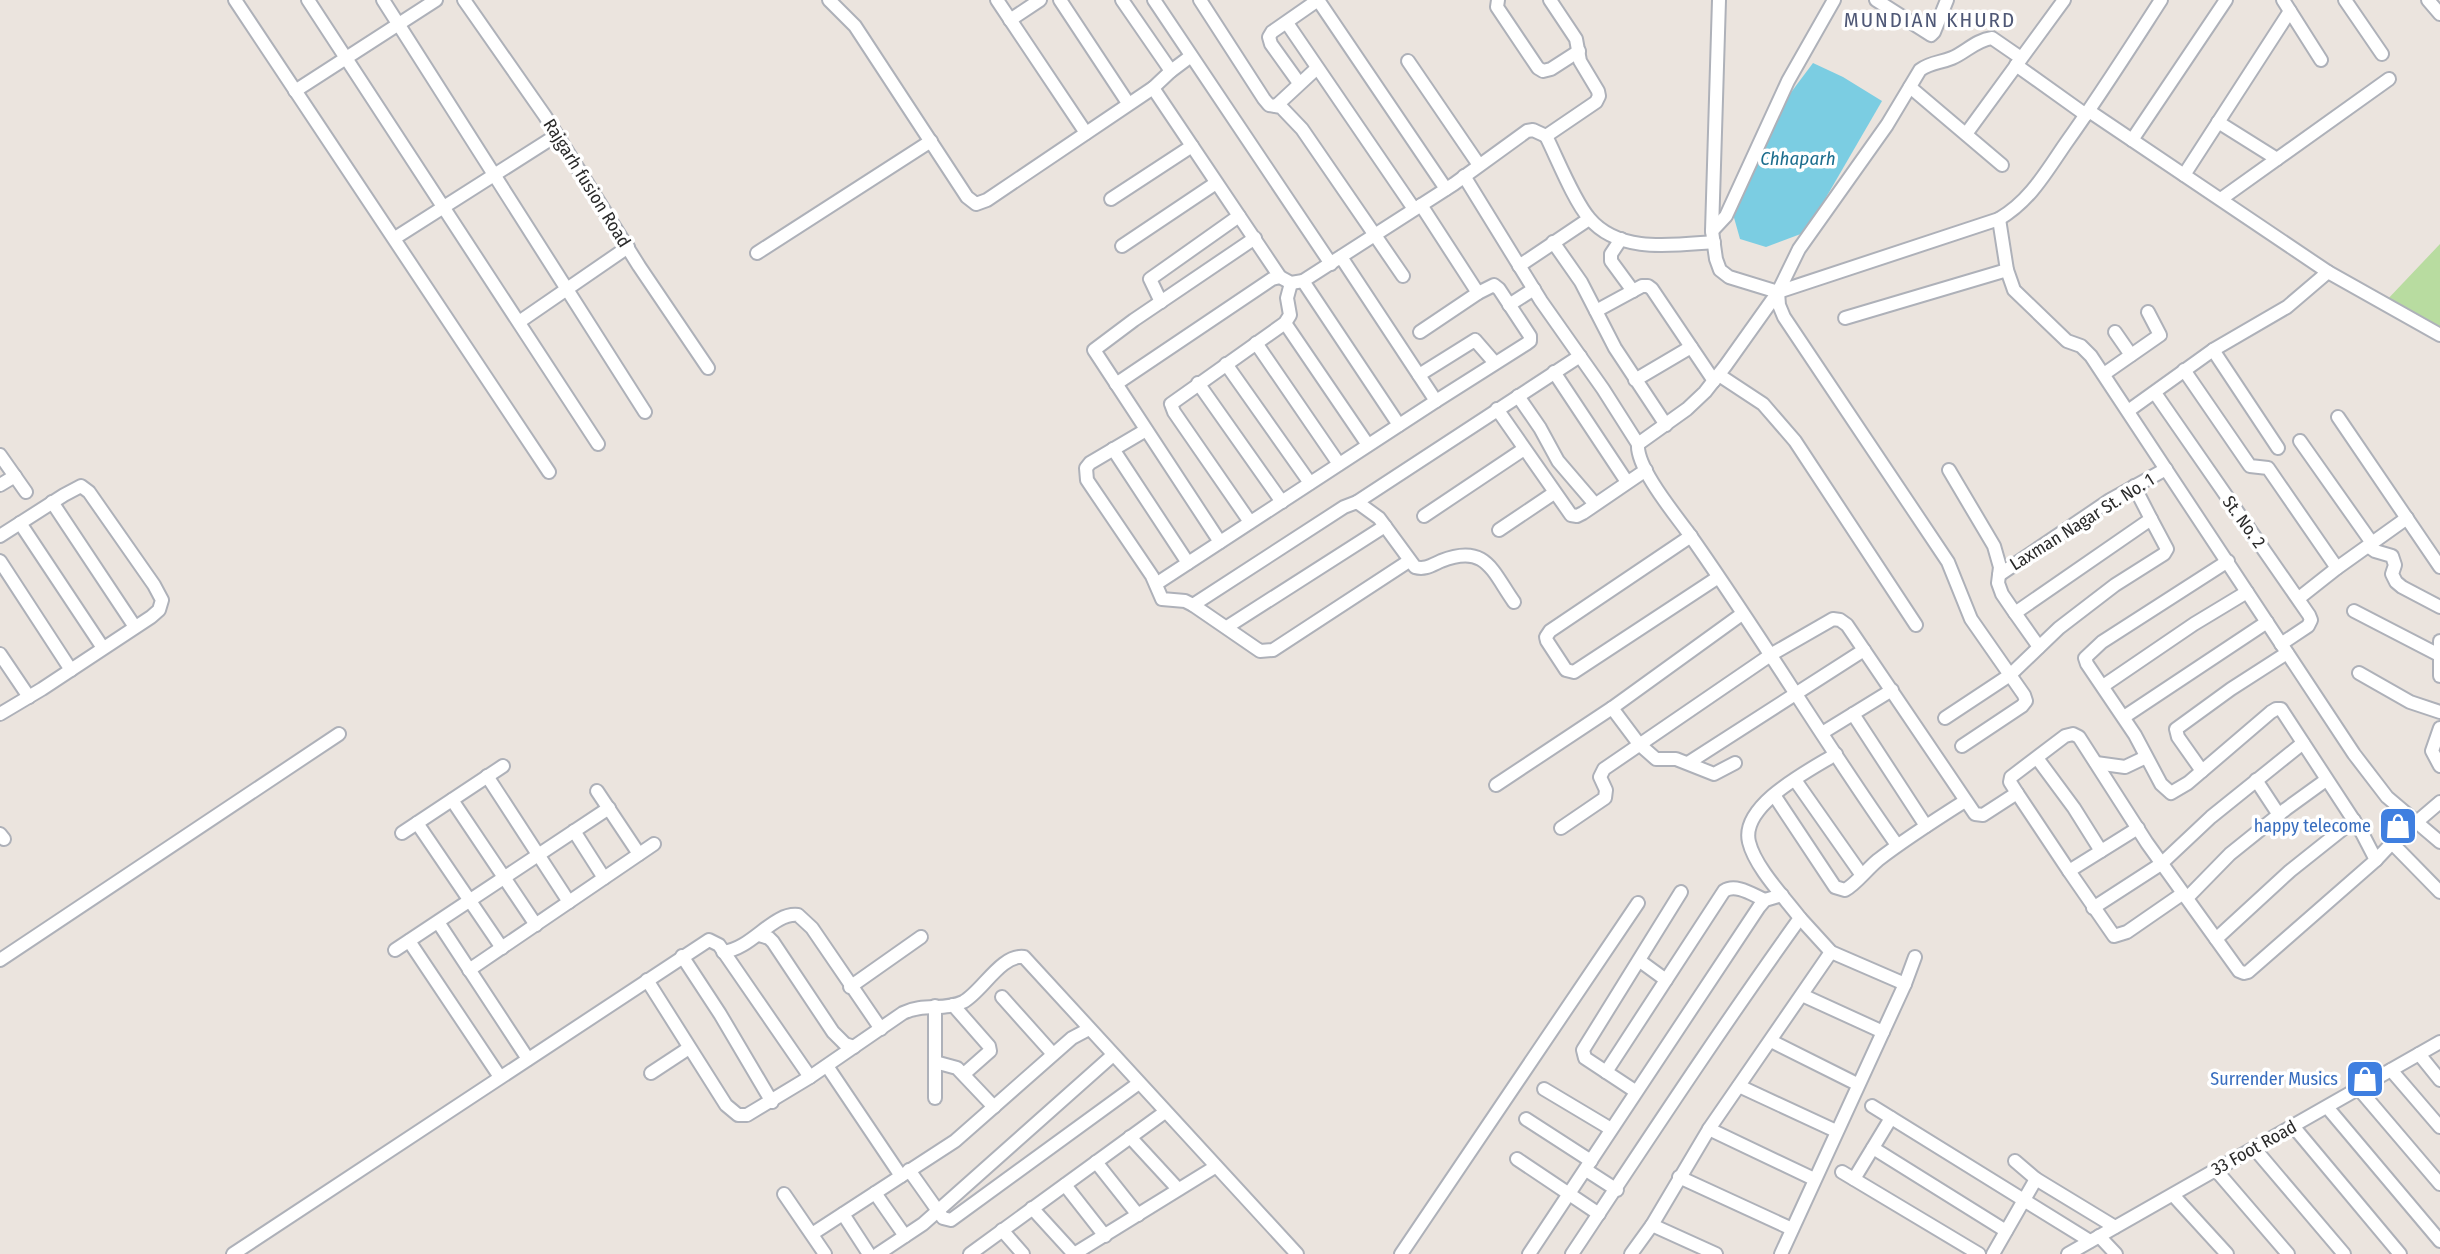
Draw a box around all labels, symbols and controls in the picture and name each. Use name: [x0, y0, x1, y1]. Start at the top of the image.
district label: MUNDIAN KHURD: [1844, 7, 2016, 33]
street label: Rajgarh fusion Road: [539, 115, 635, 251]
water label: Chhaparh: [1760, 147, 1836, 170]
street label: Laxman Nagar St. No. 1: [2006, 469, 2158, 575]
street label: St. No. 2: [2218, 492, 2270, 552]
shop icon: happy telecome: [2377, 805, 2419, 847]
place label: happy telecome: [2254, 815, 2371, 837]
shop icon: Surrender Musics: [2344, 1058, 2386, 1100]
place label: Surrender Musics: [2210, 1068, 2338, 1090]
street label: 33 Foot Road: [2208, 1116, 2300, 1180]

